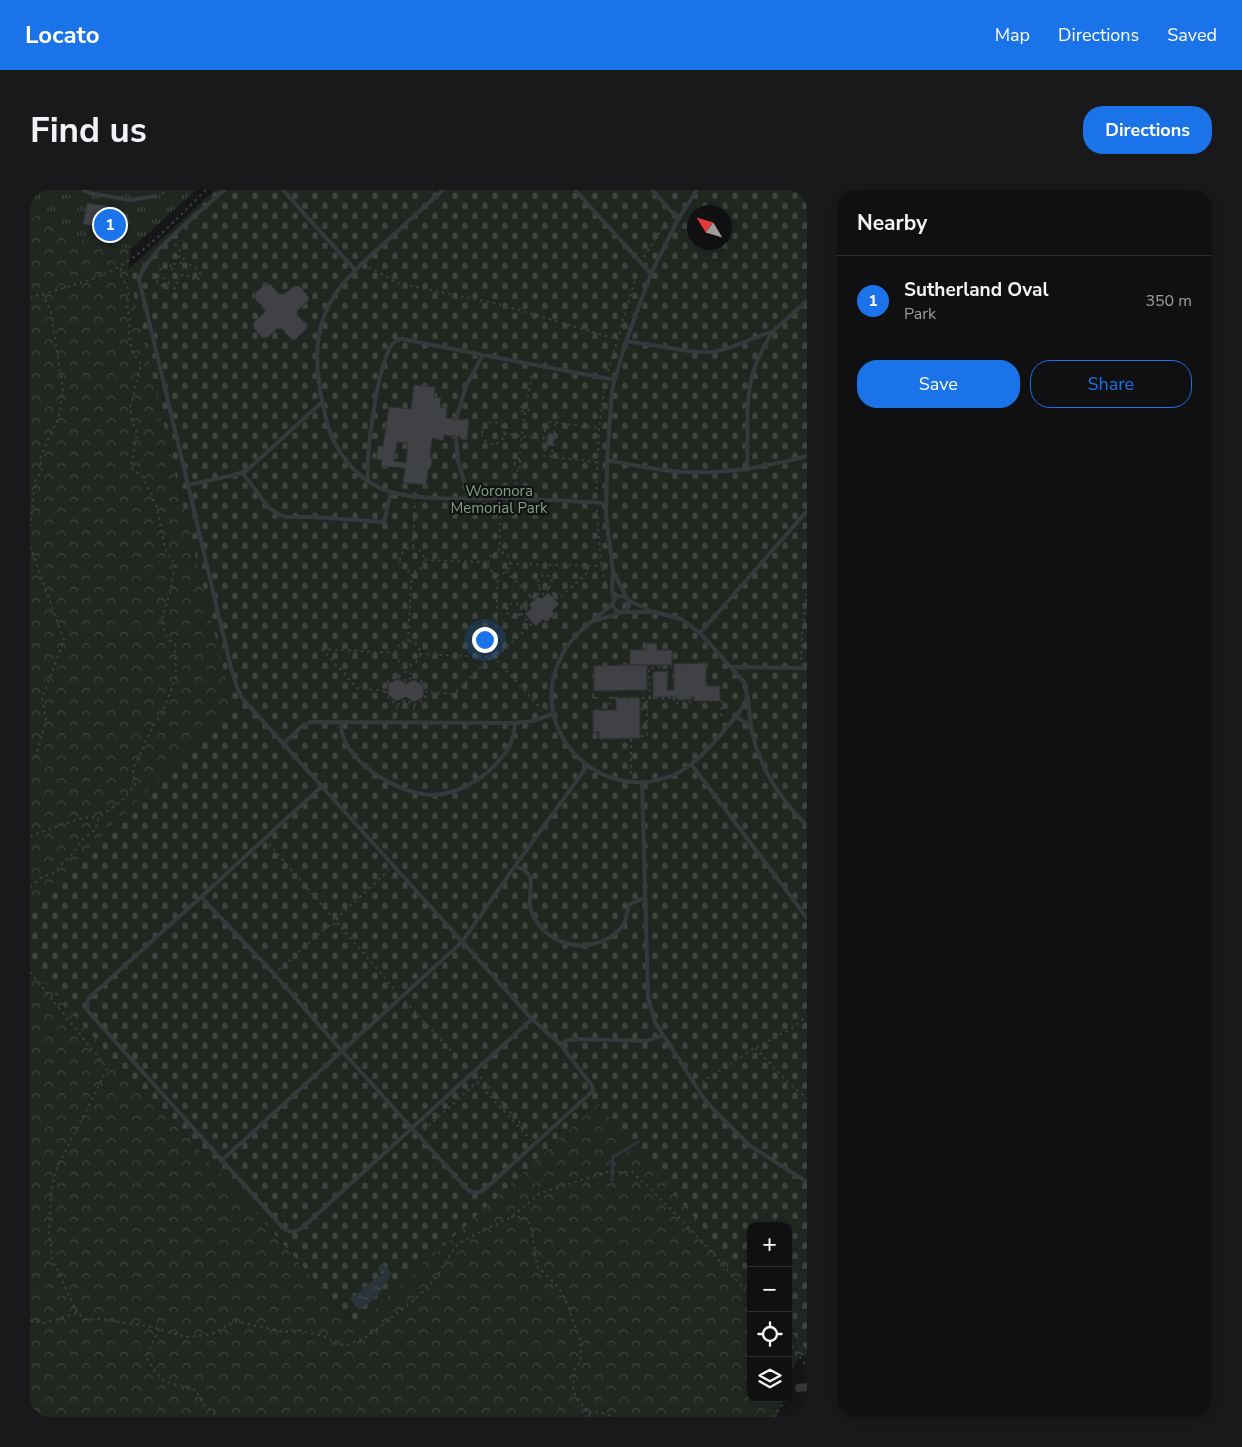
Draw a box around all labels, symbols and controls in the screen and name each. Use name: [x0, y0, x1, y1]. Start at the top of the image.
text: Locato: [25, 19, 100, 51]
text: Map: [995, 23, 1030, 47]
text: Directions: [1058, 23, 1139, 47]
text: Saved: [1167, 23, 1217, 47]
button: Directions: [1083, 106, 1212, 154]
text: Find us: [30, 107, 147, 154]
north arrow: [687, 205, 732, 250]
pin: 1: [94, 206, 126, 244]
text: Nearby: [857, 209, 927, 237]
text: Sutherland Oval: [904, 277, 1048, 303]
text: 1: [868, 290, 878, 312]
text: 350 m: [1145, 290, 1192, 312]
text: Park: [904, 303, 936, 325]
button: Save: [857, 360, 1020, 408]
button: Share: [1030, 360, 1192, 408]
park label: Woronora Memorial Park: [450, 481, 548, 518]
your location: [472, 627, 498, 653]
map controls: [747, 1222, 792, 1402]
button: +: [747, 1222, 792, 1267]
button: −: [747, 1267, 792, 1312]
button: locate: [747, 1312, 792, 1357]
button: layers: [747, 1357, 792, 1402]

